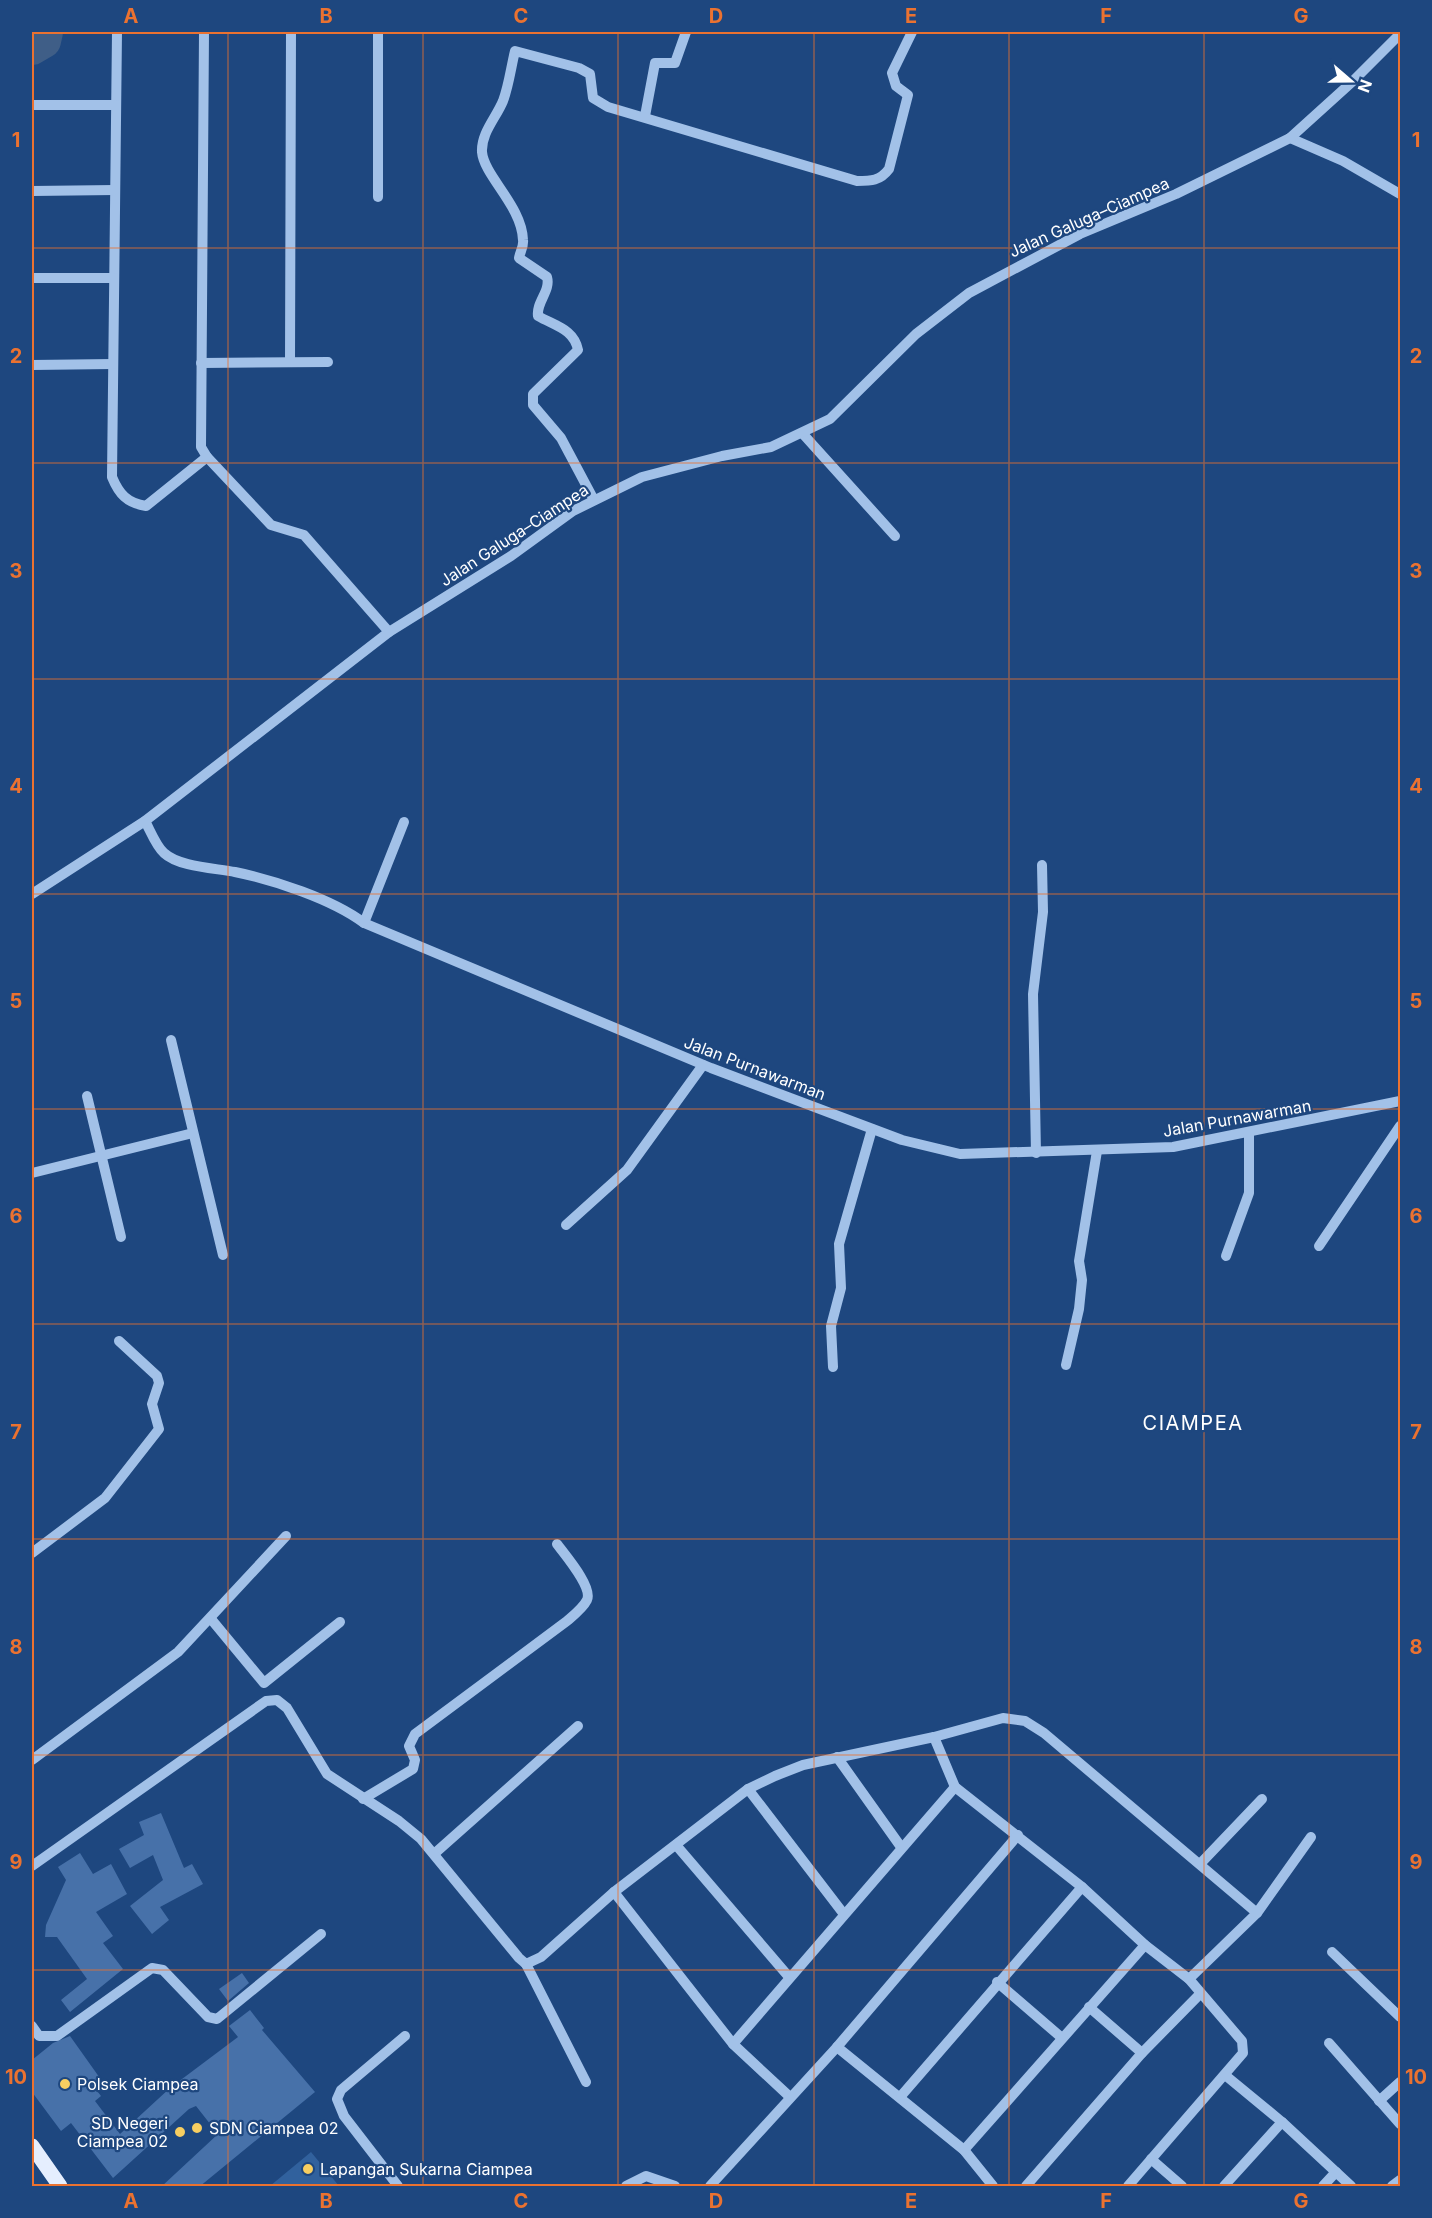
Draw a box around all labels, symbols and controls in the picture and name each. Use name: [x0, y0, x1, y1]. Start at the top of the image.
text: A: [124, 4, 139, 28]
text: B: [319, 4, 333, 28]
text: C: [514, 4, 528, 28]
text: D: [709, 4, 723, 28]
text: E: [905, 4, 917, 28]
text: F: [1100, 4, 1112, 28]
text: G: [1293, 4, 1309, 28]
north arrow: [1321, 51, 1381, 111]
text: N: [1354, 77, 1377, 95]
text: 1: [12, 128, 20, 152]
text: 1: [1412, 128, 1420, 152]
street label: Jalan Galuga–Ciampea: [1006, 173, 1172, 261]
text: 2: [10, 344, 22, 368]
text: 2: [1410, 344, 1422, 368]
street label: Jalan Galuga–Ciampea: [436, 480, 592, 590]
text: 3: [10, 559, 22, 583]
text: 3: [1410, 559, 1422, 583]
text: 4: [9, 774, 23, 798]
text: 4: [1409, 774, 1423, 798]
text: 5: [10, 989, 22, 1013]
text: 5: [1410, 989, 1422, 1013]
street label: Jalan Purnawarman: [681, 1032, 829, 1104]
street label: Jalan Purnawarman: [1161, 1095, 1313, 1141]
text: 6: [10, 1204, 23, 1228]
text: 6: [1410, 1204, 1423, 1228]
district label: CIAMPEA: [1143, 1411, 1243, 1435]
text: 7: [10, 1420, 22, 1444]
text: 7: [1410, 1420, 1422, 1444]
text: 8: [9, 1635, 23, 1659]
text: 8: [1409, 1635, 1423, 1659]
text: 9: [10, 1850, 23, 1874]
text: 9: [1410, 1850, 1423, 1874]
text: 10: [5, 2065, 27, 2089]
text: 10: [1405, 2065, 1427, 2089]
place label: Polsek Ciampea: [77, 2074, 198, 2094]
marker: Polsek Ciampea: [58, 2077, 72, 2091]
place label: SD Negeri Ciampea 02: [77, 2113, 168, 2151]
place label: SDN Ciampea 02: [209, 2118, 339, 2138]
marker: SDN Ciampea 02: [190, 2121, 204, 2135]
marker: SD Negeri Ciampea 02: [173, 2125, 187, 2139]
place label: Lapangan Sukarna Ciampea: [320, 2159, 533, 2179]
marker: Lapangan Sukarna Ciampea: [301, 2162, 315, 2176]
text: A: [124, 2189, 139, 2213]
text: B: [319, 2189, 333, 2213]
text: C: [514, 2189, 528, 2213]
text: D: [709, 2189, 723, 2213]
text: E: [905, 2189, 917, 2213]
text: F: [1100, 2189, 1112, 2213]
text: G: [1293, 2189, 1309, 2213]

